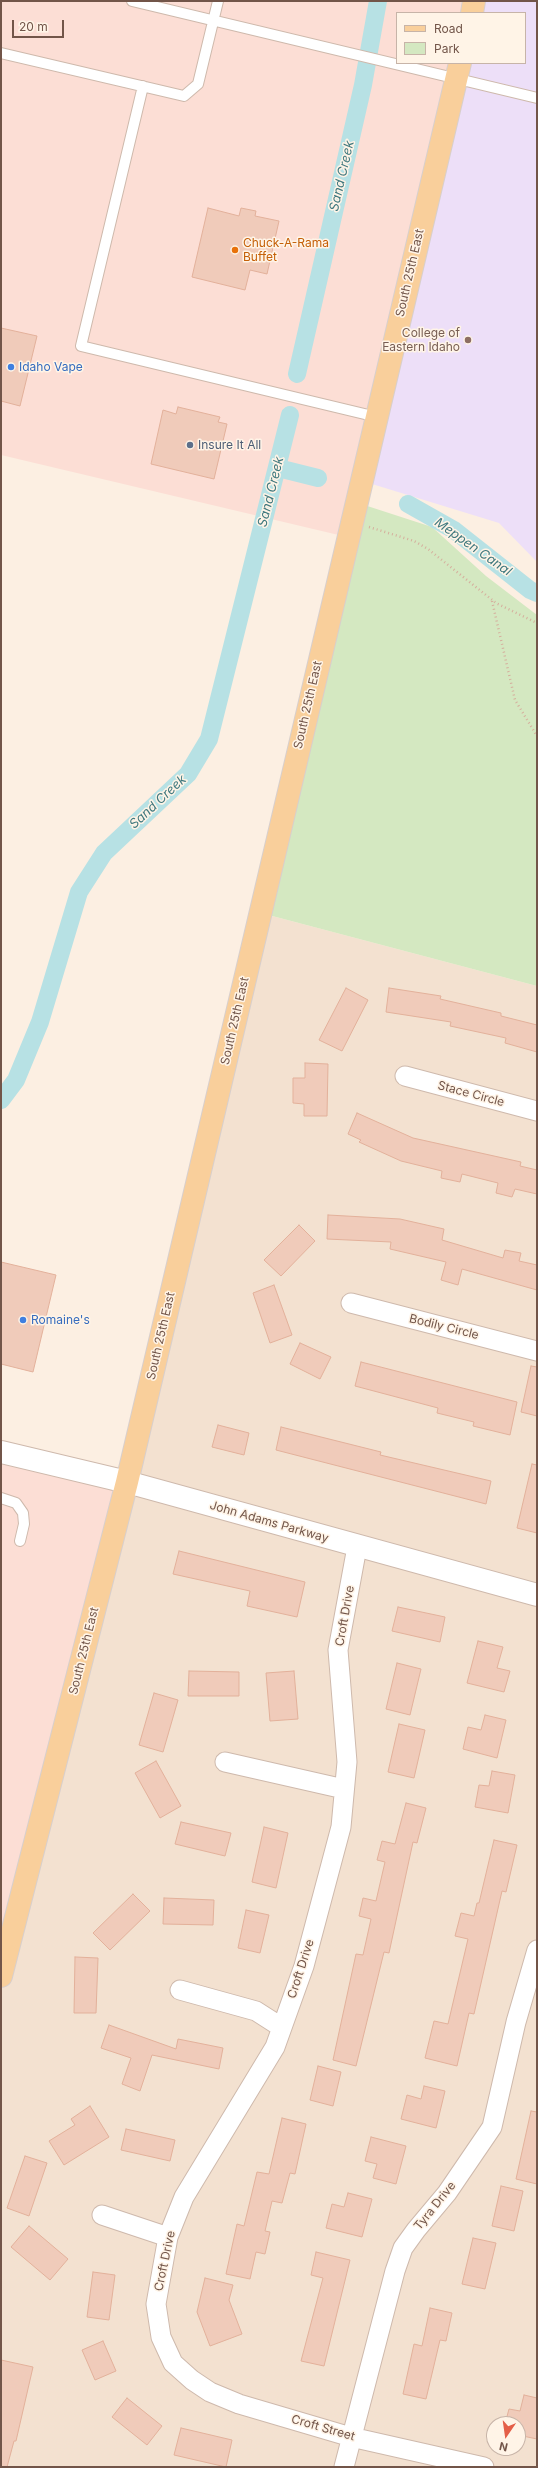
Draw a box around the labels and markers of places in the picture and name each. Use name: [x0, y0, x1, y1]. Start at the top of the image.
place label: Chuck-A-Rama Buffet: [243, 236, 329, 264]
marker: Chuck-A-Rama Buffet: [230, 245, 240, 255]
place label: College of Eastern Idaho: [382, 326, 460, 354]
marker: College of Eastern Idaho: [463, 335, 473, 345]
place label: Idaho Vape: [19, 360, 83, 374]
marker: Idaho Vape: [6, 362, 16, 372]
place label: Insure It All: [198, 438, 261, 452]
marker: Insure It All: [185, 440, 195, 450]
place label: Romaine's: [31, 1313, 90, 1327]
marker: Romaine's: [18, 1315, 28, 1325]

